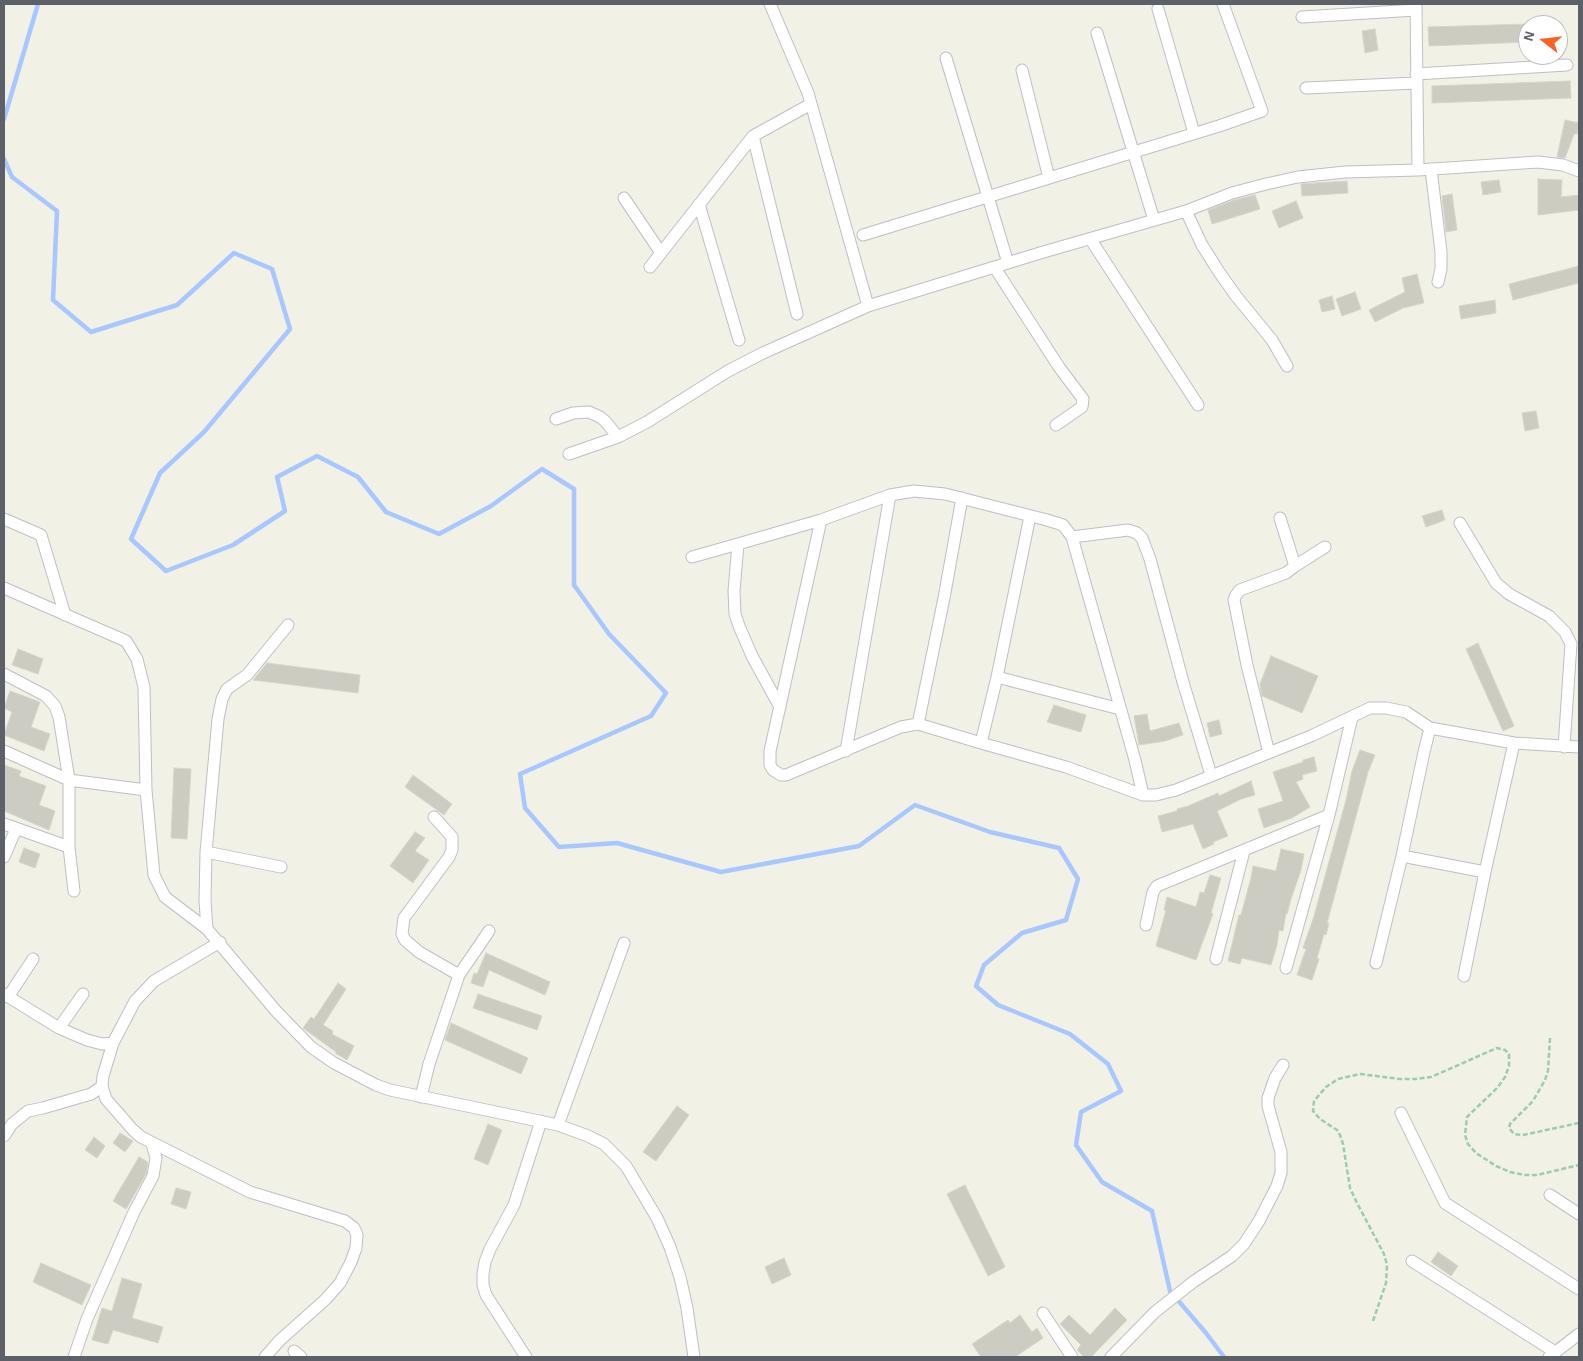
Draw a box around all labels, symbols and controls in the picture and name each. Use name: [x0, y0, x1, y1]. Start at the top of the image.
north arrow: [1518, 15, 1568, 65]
text: N: [1521, 30, 1538, 43]

